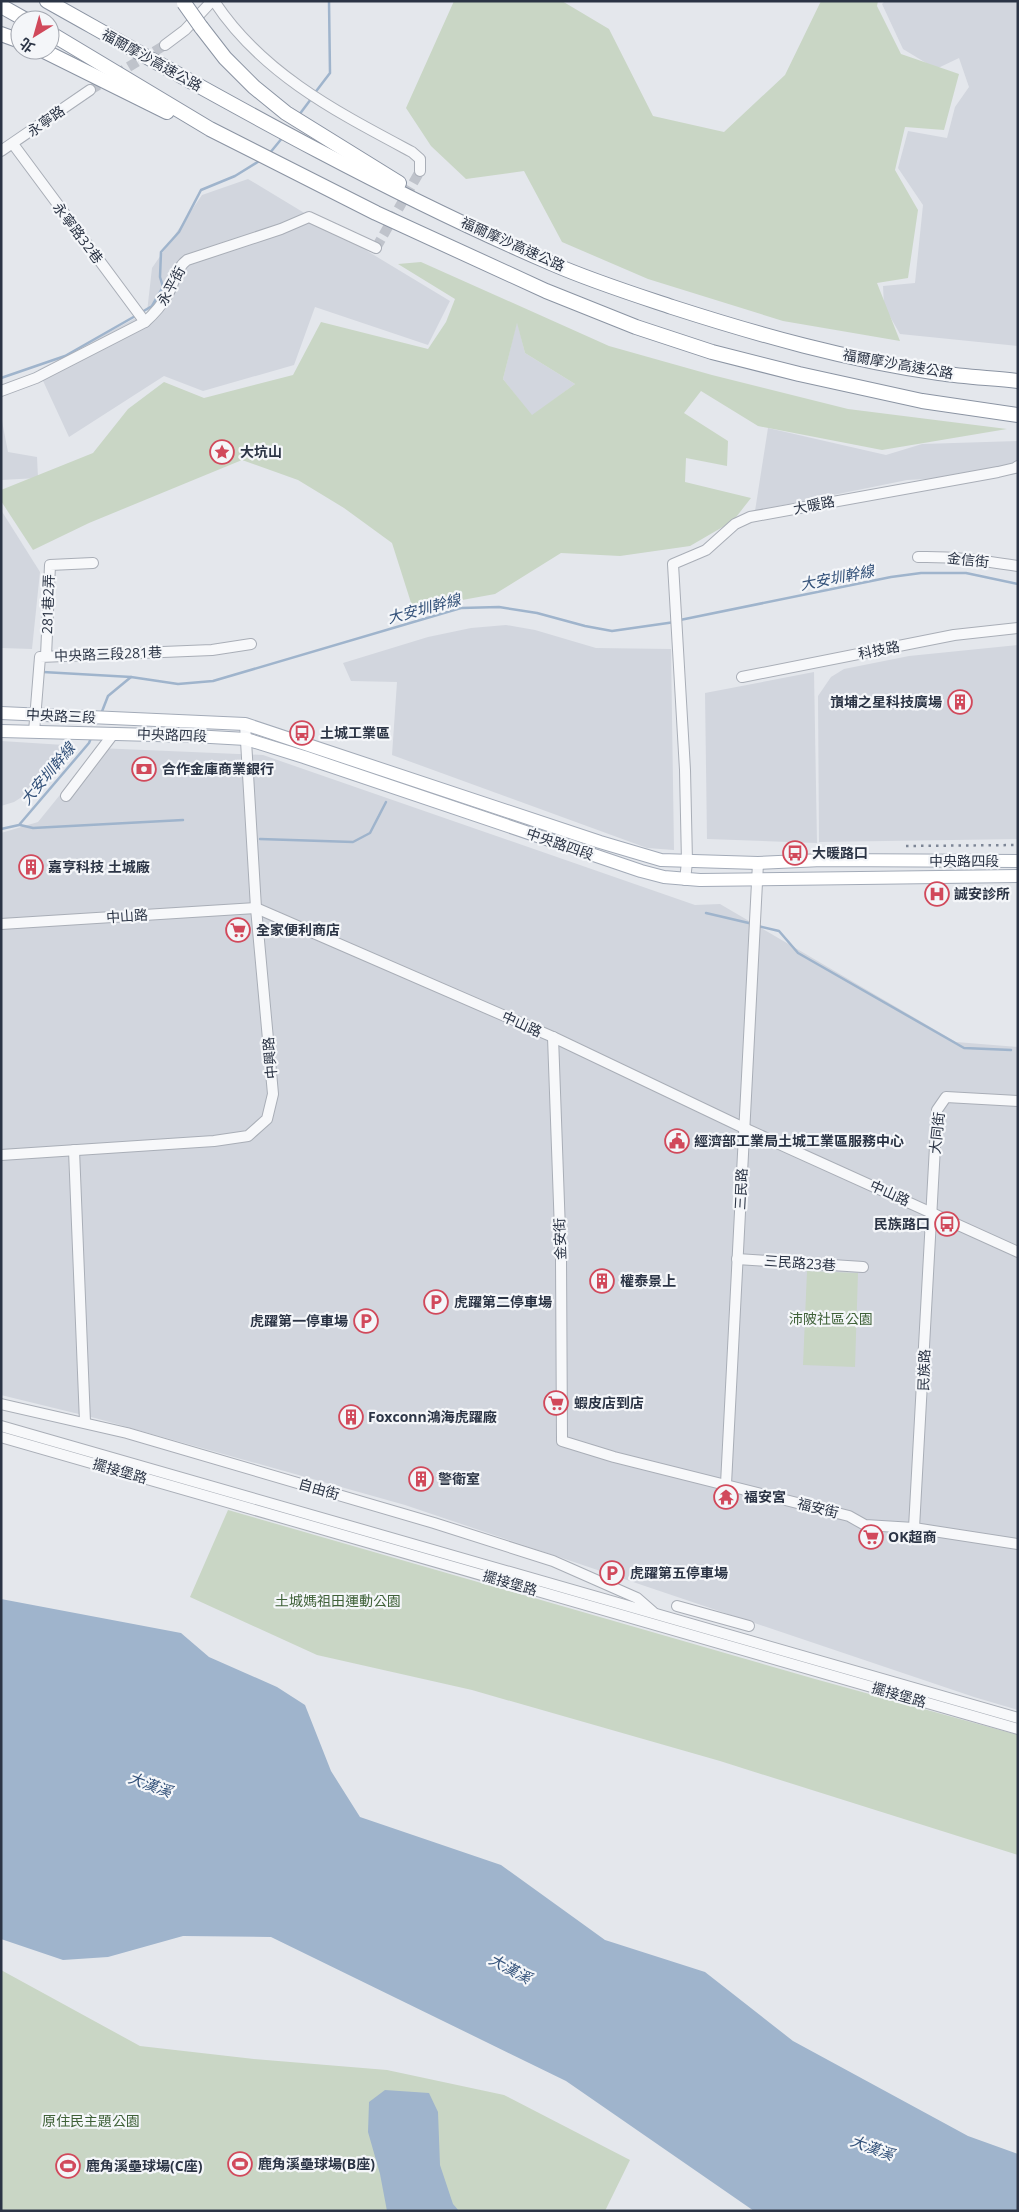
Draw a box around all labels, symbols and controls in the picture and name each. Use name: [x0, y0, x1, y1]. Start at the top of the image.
north arrow: [10, 10, 60, 60]
street label: 福爾摩沙高速公路: [99, 24, 206, 95]
text: 北: [16, 34, 38, 58]
street label: 永寧路: [23, 101, 68, 140]
street label: 永寧路32巷: [49, 198, 108, 267]
street label: 福爾摩沙高速公路: [458, 212, 568, 275]
street label: 永平街: [152, 263, 189, 309]
street label: 福爾摩沙高速公路: [841, 344, 955, 383]
place icon: 大坑山: [209, 439, 235, 465]
place label: 大坑山: [240, 442, 282, 461]
street label: 大暖路: [791, 491, 836, 518]
street label: 金信街: [946, 548, 990, 571]
water label: 大安圳幹線: [798, 560, 877, 594]
street label: 281巷2弄: [37, 574, 58, 634]
water label: 大安圳幹線: [385, 588, 464, 627]
street label: 科技路: [856, 636, 901, 663]
street label: 中央路三段281巷: [54, 642, 162, 665]
building icon: 嵿埔之星科技廣場: [947, 689, 973, 715]
place label: 嵿埔之星科技廣場: [830, 692, 942, 711]
street label: 中央路三段: [26, 704, 96, 727]
bus stop icon: 土城工業區: [289, 720, 315, 746]
place label: 土城工業區: [320, 723, 390, 742]
street label: 中央路四段: [137, 724, 207, 745]
water label: 大安圳幹線: [15, 737, 80, 809]
bank icon: 合作金庫商業銀行: [131, 756, 157, 782]
place label: 合作金庫商業銀行: [162, 759, 274, 778]
street label: 中央路四段: [524, 823, 596, 864]
bus stop icon: 大暖路口: [782, 840, 808, 866]
place label: 大暖路口: [812, 843, 868, 862]
street label: 中央路四段: [929, 851, 999, 870]
building icon: 嘉亨科技 土城廠: [18, 854, 44, 880]
place label: 嘉亨科技 土城廠: [48, 857, 150, 876]
hospital icon: 誠安診所: [924, 881, 950, 907]
place label: 誠安診所: [954, 884, 1010, 903]
street label: 中山路: [105, 905, 149, 926]
supermarket icon: 全家便利商店: [225, 917, 251, 943]
place label: 全家便利商店: [256, 920, 340, 939]
street label: 中山路: [499, 1006, 545, 1041]
street label: 中興路: [258, 1036, 281, 1080]
street label: 大同街: [925, 1111, 948, 1155]
public building icon: 經濟部工業局土城工業區服務中心: [664, 1128, 690, 1154]
place label: 經濟部工業局土城工業區服務中心: [694, 1131, 904, 1150]
street label: 三民路: [730, 1168, 751, 1210]
street label: 中山路: [867, 1175, 913, 1210]
bus stop icon: 民族路口: [934, 1211, 960, 1237]
place label: 民族路口: [874, 1214, 930, 1233]
street label: 金安街: [549, 1218, 570, 1260]
street label: 三民路23巷: [763, 1251, 837, 1274]
building icon: 權泰景上: [589, 1268, 615, 1294]
place label: 權泰景上: [620, 1271, 676, 1290]
parking icon: 虎躍第二停車場: [423, 1289, 449, 1315]
place label: 虎躍第二停車場: [454, 1292, 552, 1311]
parking icon: 虎躍第一停車場: [353, 1308, 379, 1334]
park label: 沛陂社區公園: [789, 1309, 873, 1328]
place label: 虎躍第一停車場: [250, 1311, 348, 1330]
street label: 民族路: [913, 1349, 934, 1391]
supermarket icon: 蝦皮店到店: [543, 1390, 569, 1416]
place label: 蝦皮店到店: [574, 1393, 644, 1412]
building icon: Foxconn鴻海虎躍廠: [338, 1404, 364, 1430]
place label: Foxconn鴻海虎躍廠: [368, 1407, 497, 1426]
street label: 擺接堡路: [91, 1454, 150, 1487]
building icon: 警衛室: [408, 1466, 434, 1492]
place label: 警衛室: [438, 1469, 480, 1488]
street label: 自由街: [296, 1474, 342, 1503]
temple icon: 福安宮: [713, 1484, 739, 1510]
place label: 福安宮: [744, 1487, 786, 1506]
street label: 福安街: [795, 1493, 841, 1522]
supermarket icon: OK超商: [858, 1524, 884, 1550]
place label: OK超商: [888, 1527, 936, 1546]
parking icon: 虎躍第五停車場: [599, 1560, 625, 1586]
place label: 虎躍第五停車場: [630, 1563, 728, 1582]
street label: 擺接堡路: [481, 1566, 540, 1599]
park label: 土城媽祖田運動公園: [275, 1591, 401, 1610]
street label: 擺接堡路: [870, 1678, 929, 1711]
water label: 大漢溪: [126, 1767, 177, 1802]
water label: 大漢溪: [486, 1949, 537, 1988]
park label: 原住民主題公園: [42, 2111, 140, 2130]
water label: 大漢溪: [848, 2130, 899, 2165]
sports icon: 鹿角溪壘球場(B座): [227, 2151, 253, 2177]
sports icon: 鹿角溪壘球場(C座): [55, 2153, 81, 2179]
place label: 鹿角溪壘球場(B座): [258, 2154, 375, 2173]
place label: 鹿角溪壘球場(C座): [86, 2156, 203, 2175]

